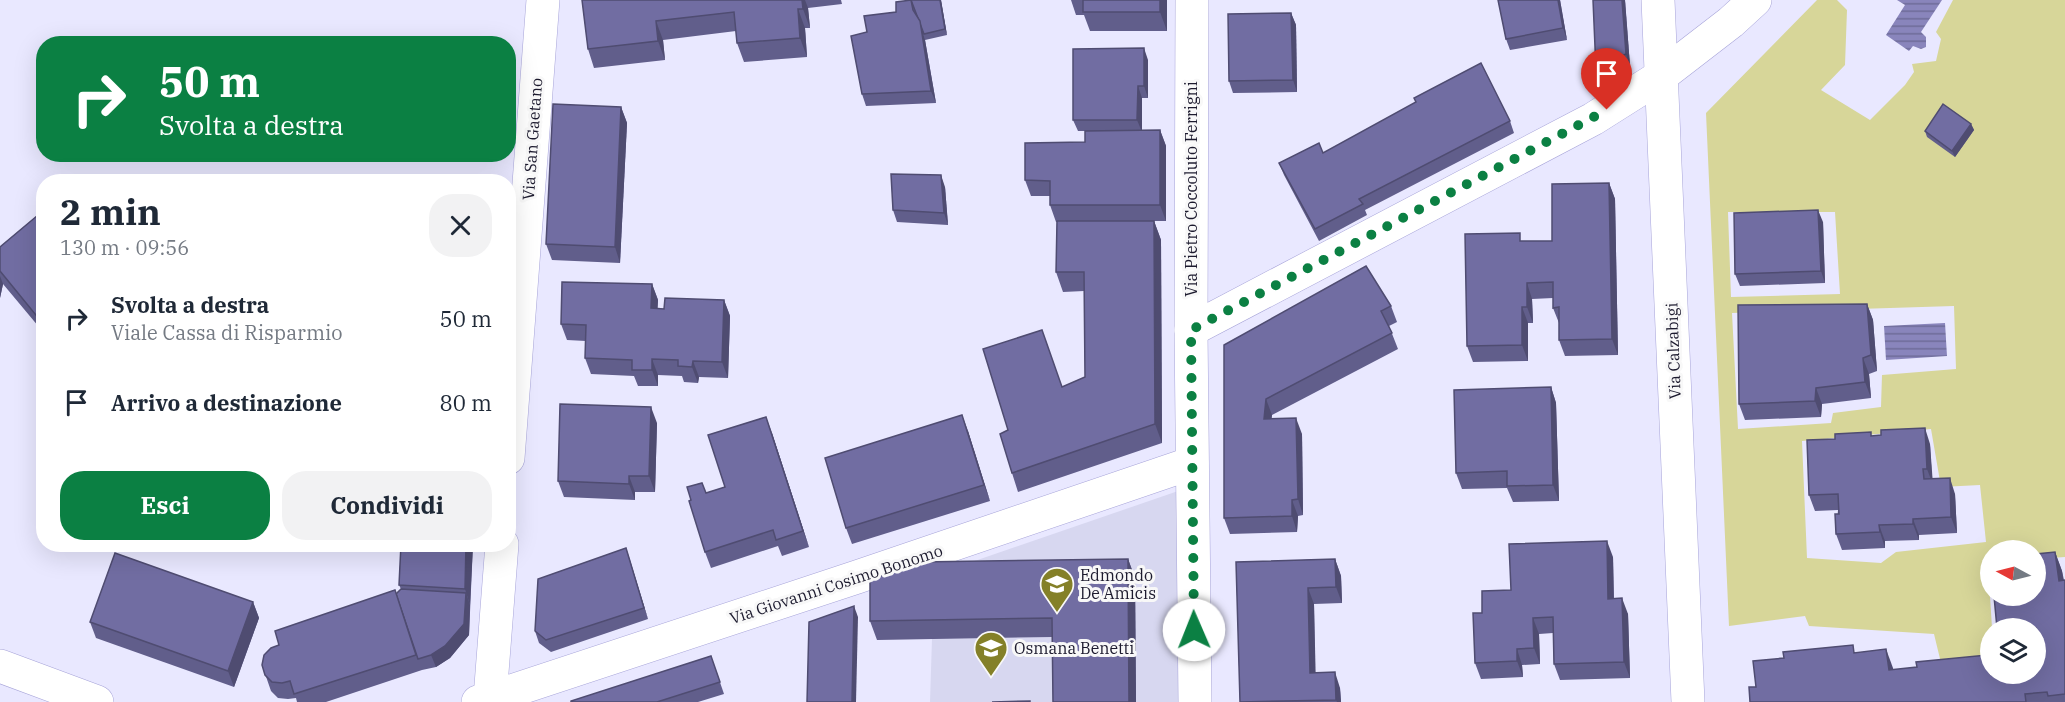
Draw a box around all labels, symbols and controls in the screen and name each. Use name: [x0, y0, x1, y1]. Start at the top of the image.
pin: [1581, 48, 1632, 110]
text: 50 m: [159, 54, 260, 109]
icon: arrive: [1590, 57, 1623, 90]
icon: right: [60, 60, 138, 138]
street label: Via San Gaetano: [518, 77, 546, 201]
street label: Via Pietro Coccoluto Ferrigni: [1181, 81, 1201, 297]
text: Svolta a destra: [159, 107, 344, 142]
text: 2 min: [60, 188, 161, 235]
button: close: [429, 194, 492, 257]
text: 130 m · 09:56: [60, 234, 189, 261]
text: Svolta a destra: [111, 290, 269, 319]
icon: right: [60, 302, 93, 335]
street label: Via Calzabigi: [1661, 302, 1685, 400]
text: 50 m: [440, 304, 492, 333]
text: Viale Cassa di Risparmio: [111, 319, 343, 346]
icon: arrive: [60, 386, 93, 419]
text: Arrivo a destinazione: [111, 388, 342, 417]
text: 80 m: [440, 388, 492, 417]
button: Esci: [60, 471, 270, 540]
button: Condividi: [282, 471, 492, 540]
street label: Via Giovanni Cosimo Bonomo: [727, 540, 945, 628]
north arrow: [1980, 540, 2046, 606]
map controls: [1980, 540, 2046, 684]
place label: Edmondo De Amicis: [1080, 565, 1156, 603]
school or university icon: Edmondo De Amicis: [1039, 566, 1075, 613]
position arrow: [1162, 598, 1226, 662]
button: layers: [1980, 618, 2046, 684]
school or university icon: Osmana Benetti: [973, 630, 1009, 677]
place label: Osmana Benetti: [1014, 638, 1134, 658]

